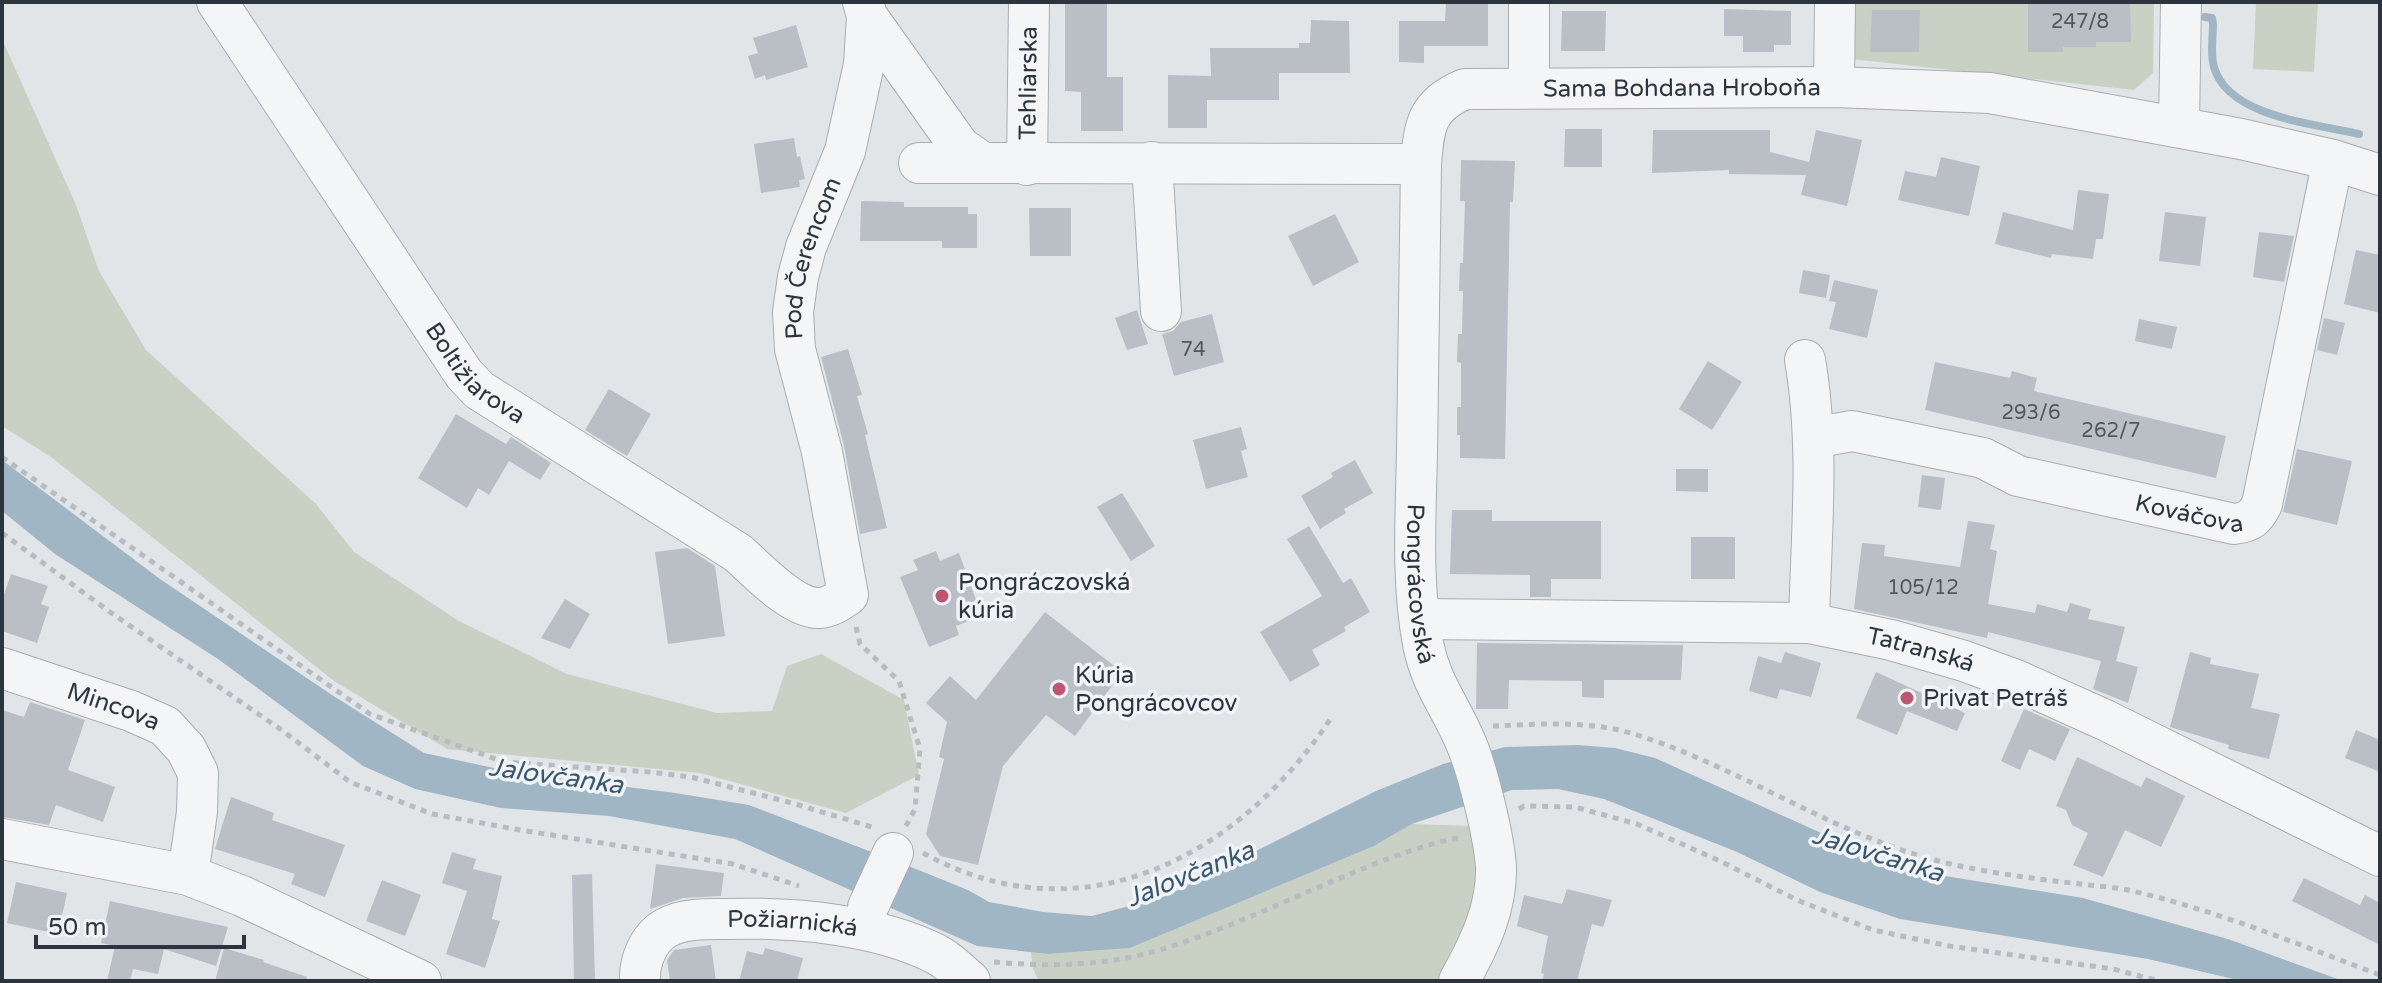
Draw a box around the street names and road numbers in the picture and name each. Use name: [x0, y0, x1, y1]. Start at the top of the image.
street label: Tehliarska: [1013, 26, 1043, 140]
street label: Sama Bohdana Hroboňa: [1543, 73, 1821, 103]
street label: Pod Čerencom: [778, 173, 847, 340]
street label: Boltižiarova: [419, 317, 531, 430]
street label: Kováčova: [2132, 488, 2245, 539]
street label: Pongrácovská: [1401, 503, 1442, 667]
street label: Tatranská: [1865, 621, 1979, 678]
street label: Mincova: [63, 676, 165, 737]
street label: Požiarnická: [727, 904, 860, 943]

